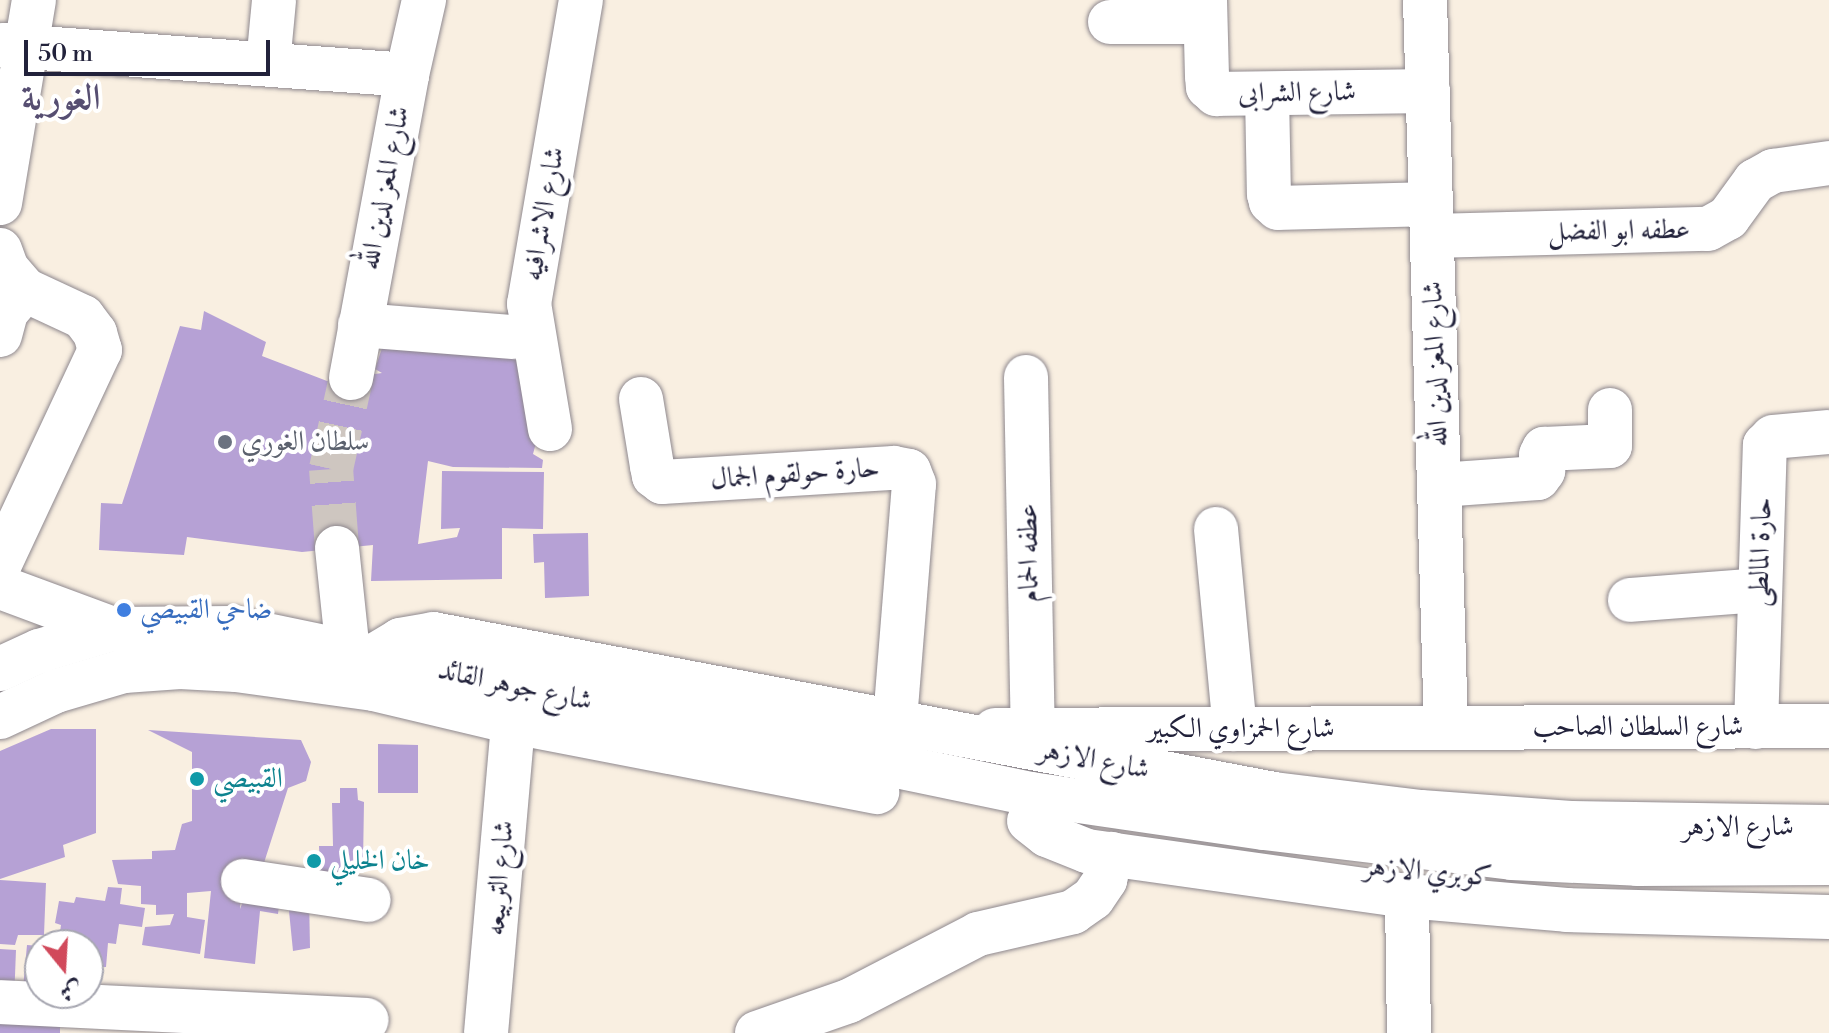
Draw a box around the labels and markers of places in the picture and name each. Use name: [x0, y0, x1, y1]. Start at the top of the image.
place label: سلطان الغوري: [241, 425, 369, 459]
marker: سلطان الغوري: [216, 433, 234, 451]
place label: ضاحي القبيصي: [140, 593, 272, 627]
marker: ضاحي القبيصي: [115, 601, 133, 619]
place label: القبيصي: [213, 762, 283, 796]
marker: القبيصي: [188, 770, 206, 788]
place label: خان الخليلي: [330, 844, 430, 878]
marker: خان الخليلي: [305, 852, 323, 870]

